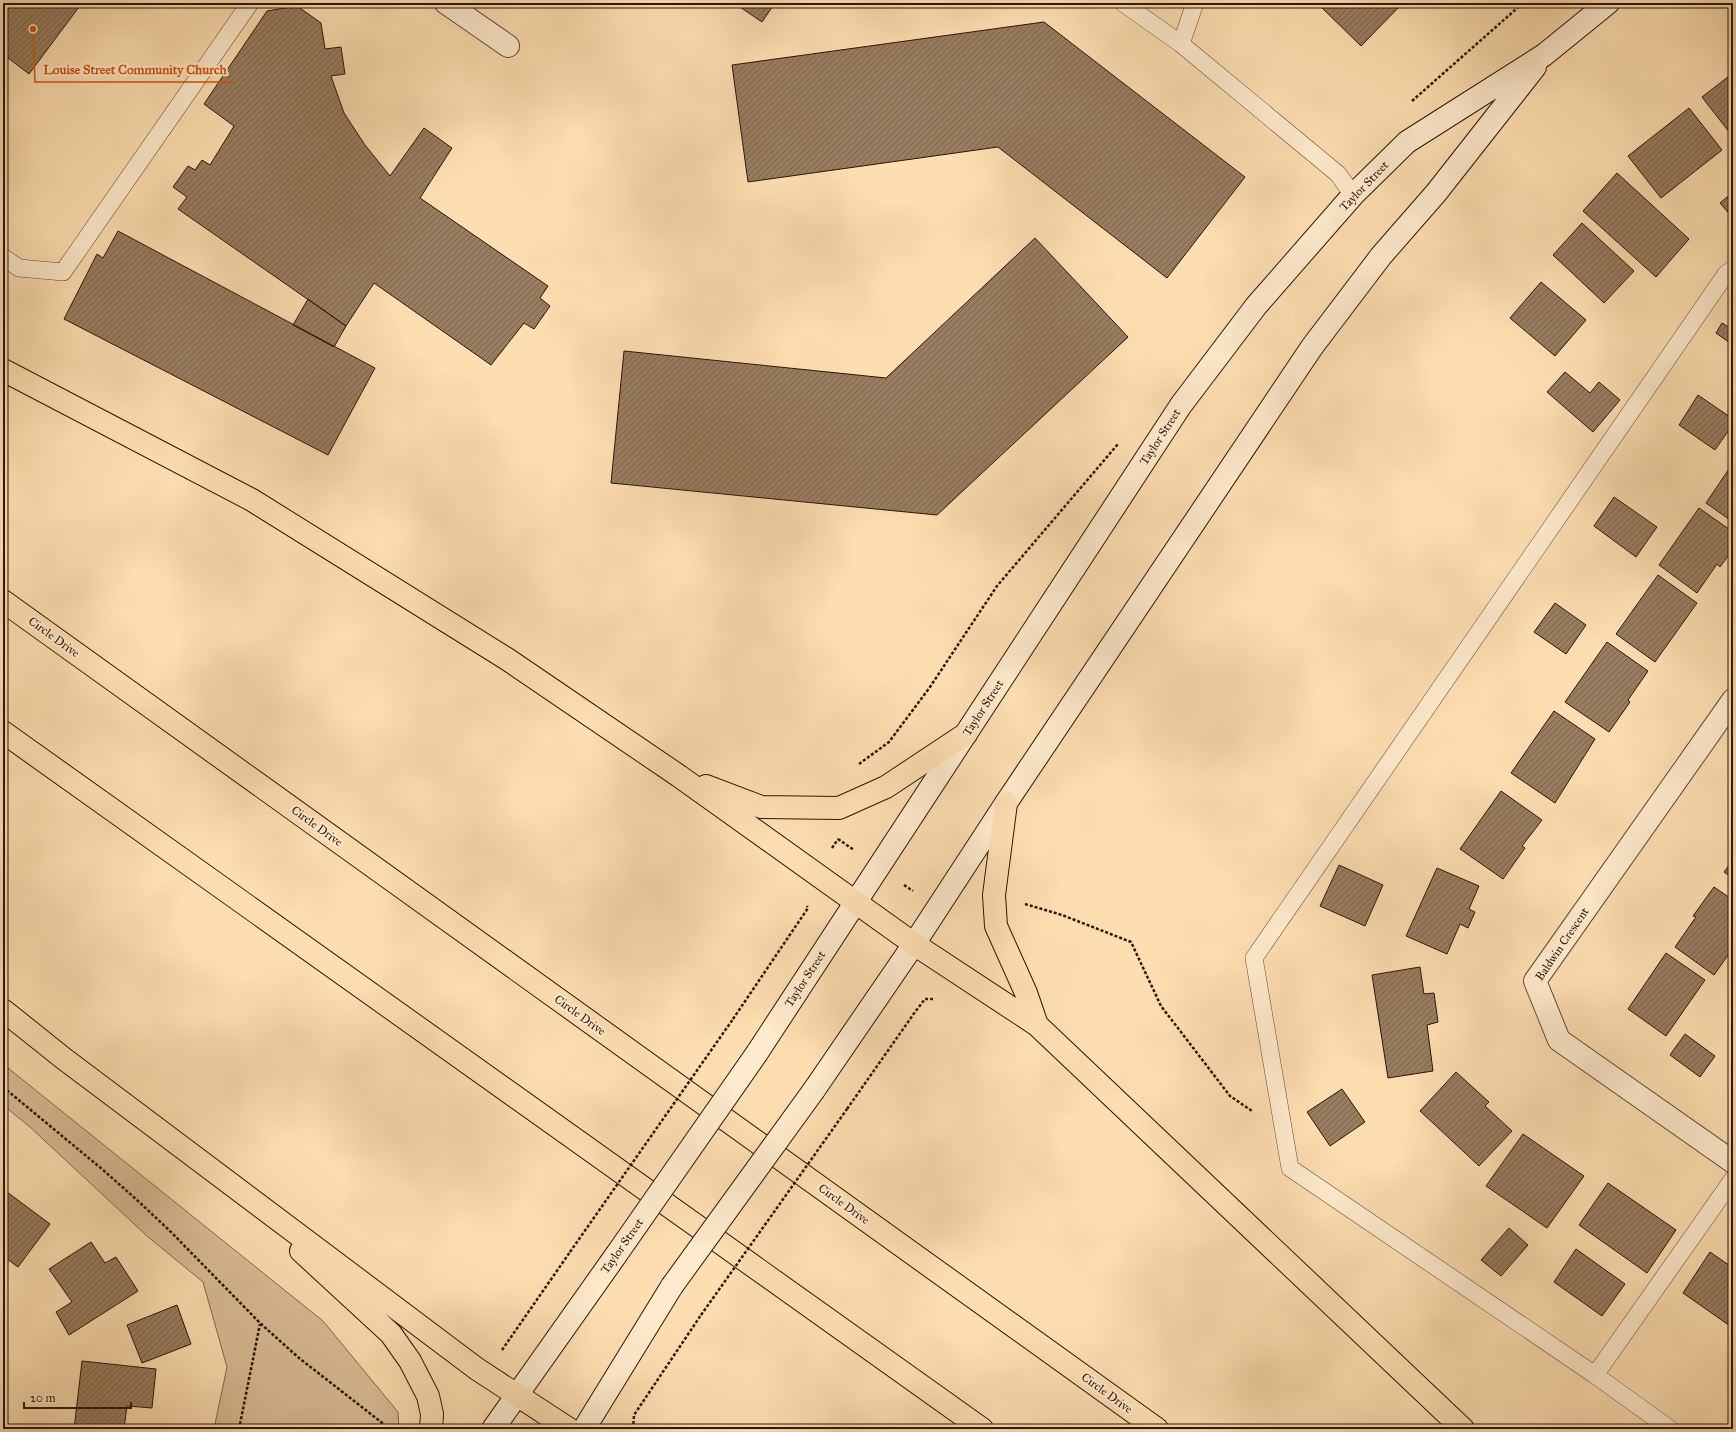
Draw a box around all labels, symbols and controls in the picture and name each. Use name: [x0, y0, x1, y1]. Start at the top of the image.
callout: Louise Street Community Church: [35, 57, 235, 82]
text: Louise Street Community Church: [43, 62, 228, 78]
street label: Taylor Street: [1337, 158, 1392, 214]
street label: Taylor Street: [1137, 406, 1184, 468]
street label: Circle Drive: [26, 614, 82, 660]
street label: Taylor Street: [960, 677, 1007, 739]
street label: Circle Drive: [289, 803, 345, 849]
street label: Baldwin Crescent: [1532, 904, 1592, 983]
street label: Taylor Street: [782, 948, 829, 1010]
street label: Circle Drive: [552, 992, 608, 1038]
street label: Circle Drive: [816, 1181, 872, 1227]
street label: Taylor Street: [598, 1215, 647, 1276]
street label: Circle Drive: [1079, 1370, 1135, 1416]
scale bar: [24, 1384, 131, 1410]
text: 20 m: [30, 1391, 56, 1405]

